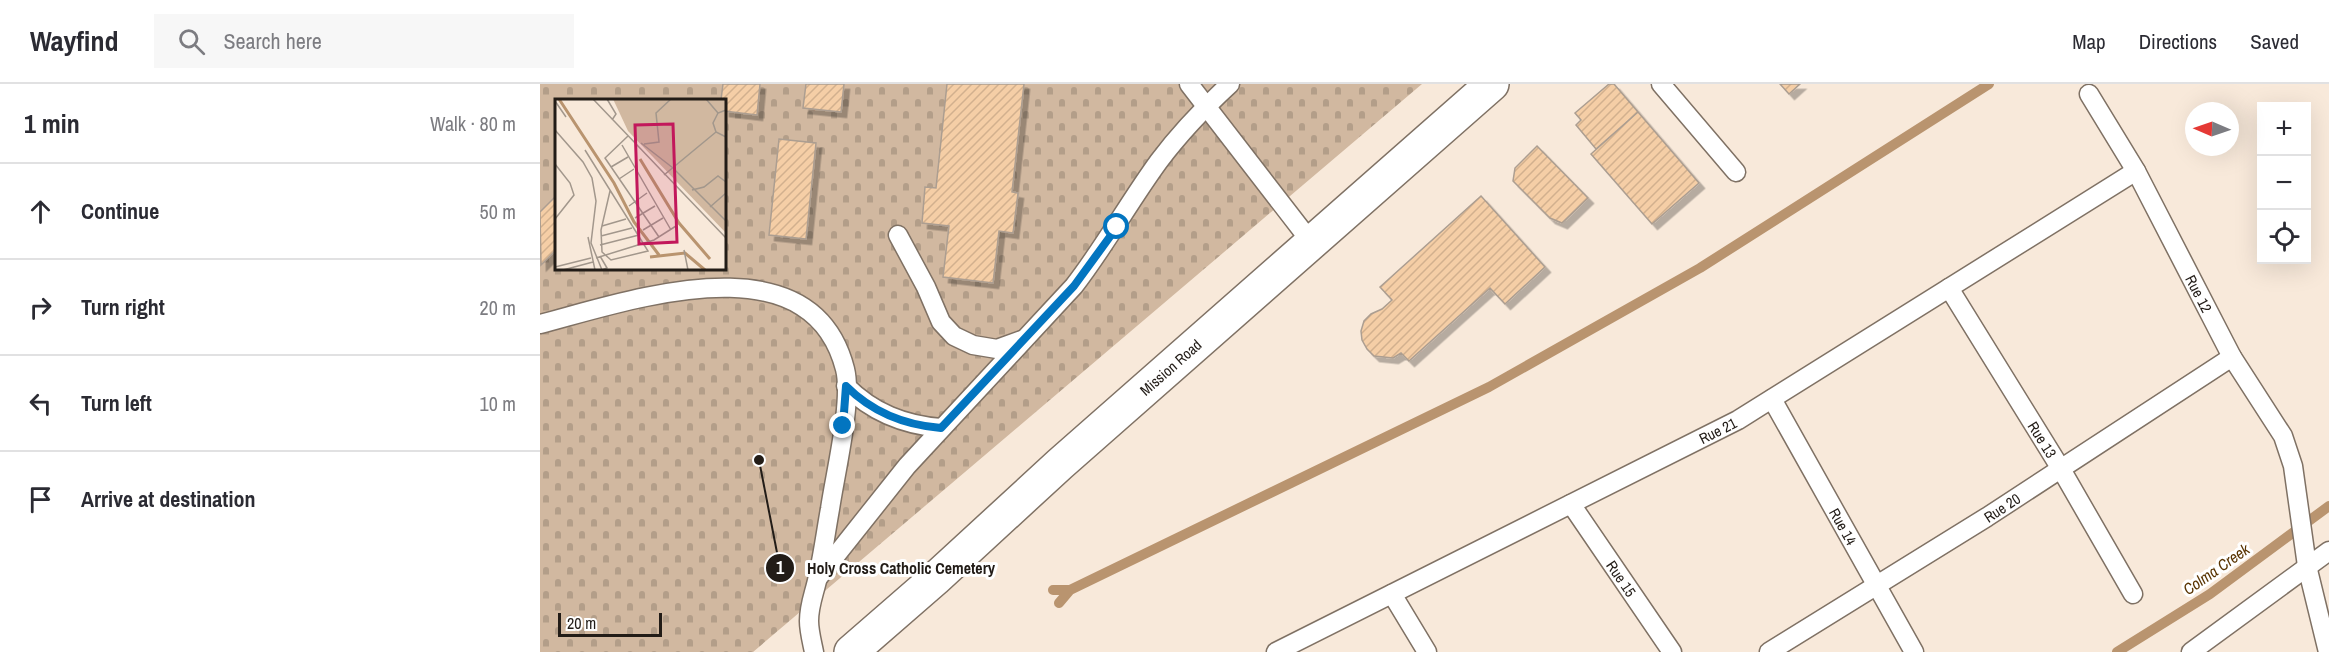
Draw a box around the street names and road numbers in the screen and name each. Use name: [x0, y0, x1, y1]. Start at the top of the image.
street label: Rue 12: [2181, 271, 2218, 316]
street label: Mission Road: [1135, 334, 1206, 400]
street label: Rue 21: [1695, 412, 1740, 449]
street label: Rue 13: [2023, 417, 2062, 462]
street label: Rue 20: [1979, 488, 2024, 527]
street label: Rue 14: [1825, 504, 1862, 549]
street label: Rue 15: [1602, 556, 1642, 601]

